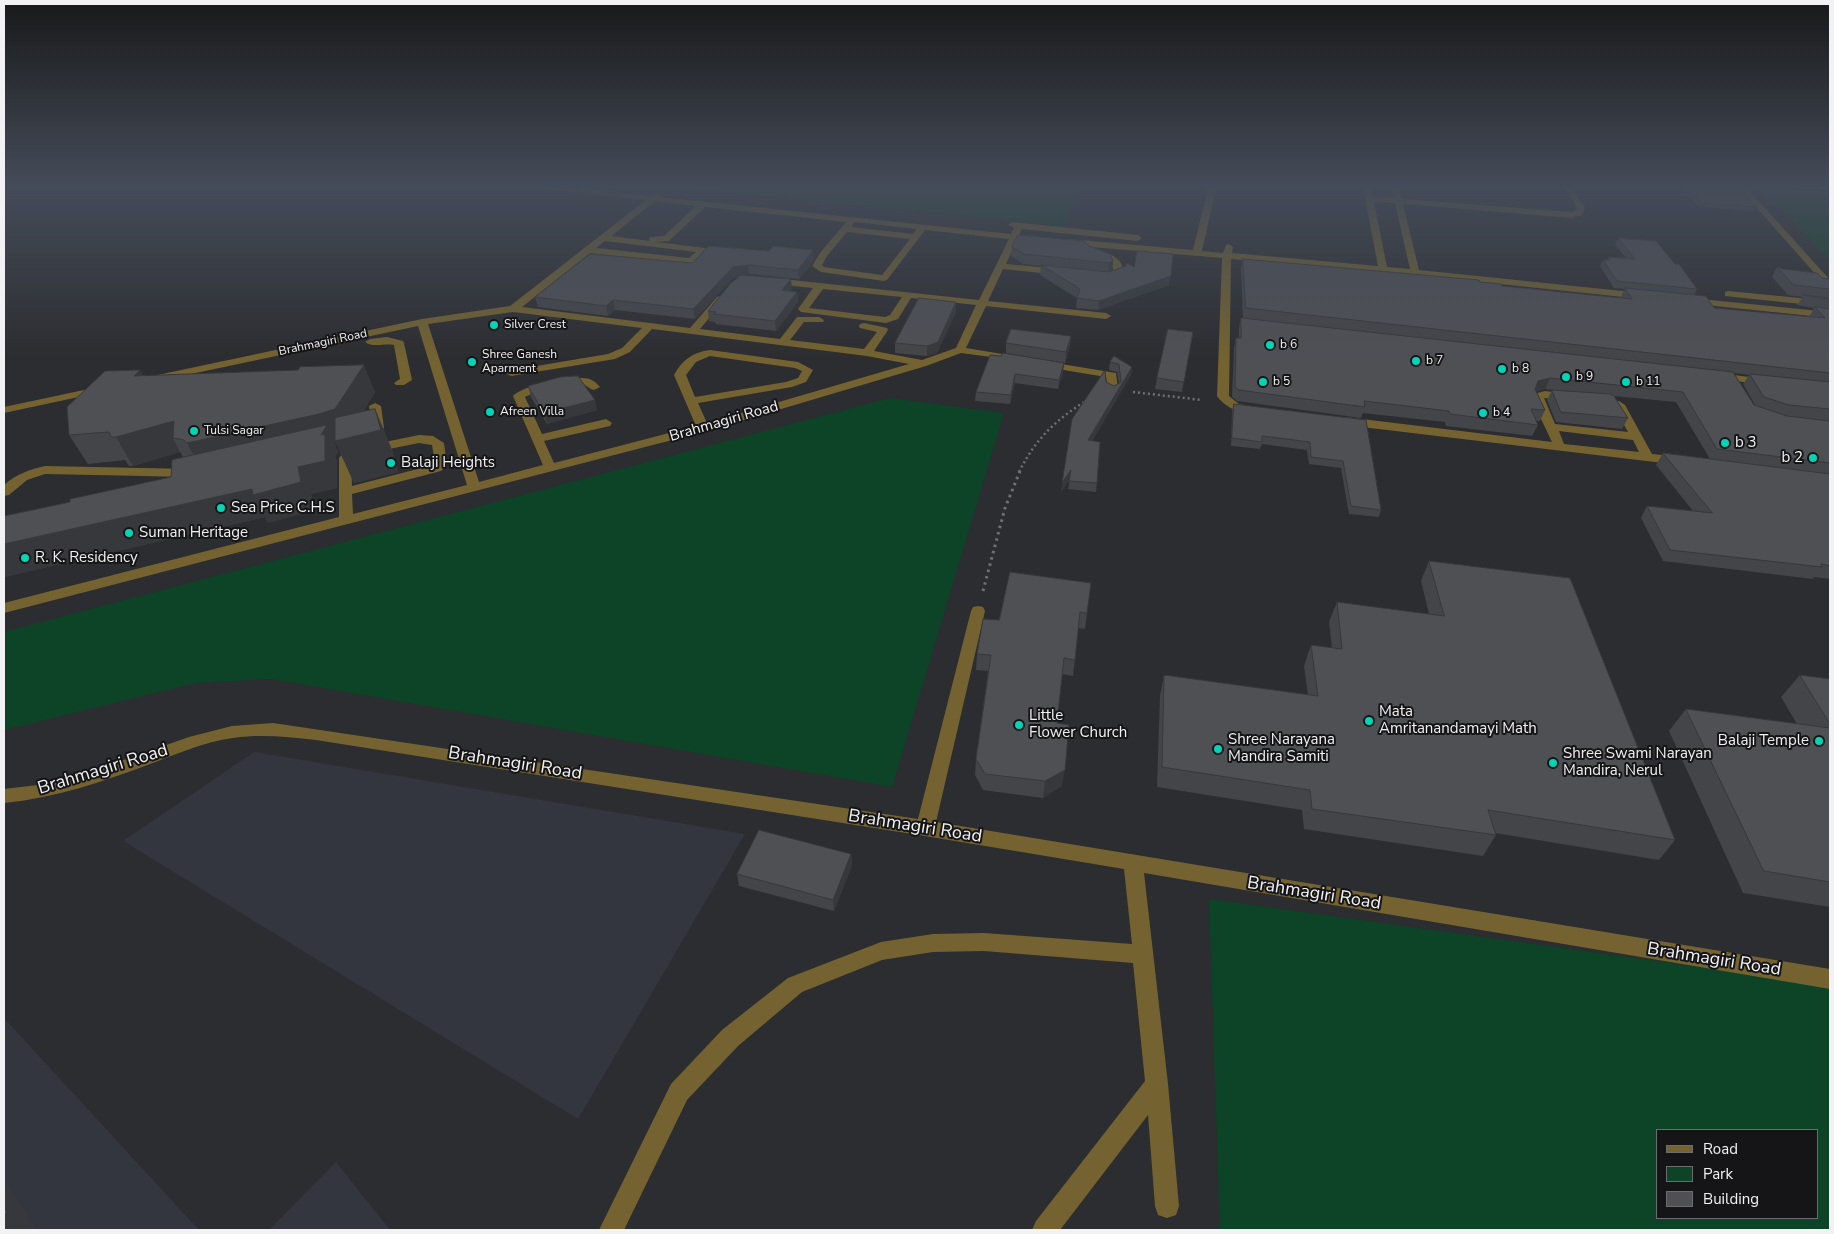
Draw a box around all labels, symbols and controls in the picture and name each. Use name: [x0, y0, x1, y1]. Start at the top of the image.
place label: Silver Crest: [504, 318, 566, 332]
marker: Silver Crest: [488, 319, 500, 331]
street label: Brahmagiri Road: [277, 327, 369, 359]
place label: b 6: [1280, 338, 1297, 352]
marker: b 6: [1264, 339, 1276, 351]
place label: Shree Ganesh Aparment: [482, 348, 557, 376]
place label: b 7: [1426, 354, 1443, 368]
marker: b 7: [1410, 355, 1422, 367]
marker: Shree Ganesh Aparment: [466, 356, 478, 368]
place label: b 8: [1512, 362, 1529, 376]
marker: b 8: [1496, 363, 1508, 375]
place label: b 9: [1576, 370, 1593, 384]
marker: b 9: [1560, 371, 1572, 383]
place label: b 5: [1273, 375, 1290, 389]
place label: b 11: [1636, 375, 1660, 389]
marker: b 5: [1257, 376, 1269, 388]
marker: b 11: [1620, 376, 1632, 388]
street label: Brahmagiri Road: [667, 398, 781, 446]
place label: Afreen Villa: [500, 405, 564, 419]
marker: Afreen Villa: [484, 406, 496, 418]
place label: b 4: [1493, 406, 1510, 420]
marker: b 4: [1477, 407, 1489, 419]
place label: Tulsi Sagar: [204, 424, 264, 438]
marker: Tulsi Sagar: [188, 425, 200, 437]
place label: b 3: [1735, 434, 1757, 452]
marker: b 3: [1719, 437, 1731, 449]
place label: b 2: [1781, 449, 1803, 467]
marker: b 2: [1807, 452, 1819, 464]
place label: Balaji Heights: [401, 454, 495, 472]
marker: Balaji Heights: [385, 457, 397, 469]
place label: Sea Price C.H.S: [231, 499, 335, 517]
marker: Sea Price C.H.S: [215, 502, 227, 514]
place label: Suman Heritage: [139, 524, 248, 542]
marker: Suman Heritage: [123, 527, 135, 539]
place label: R. K. Residency: [35, 549, 138, 567]
marker: R. K. Residency: [19, 552, 31, 564]
place label: Mata Amritanandamayi Math: [1379, 703, 1537, 738]
place label: Little Flower Church: [1029, 707, 1127, 742]
marker: Mata Amritanandamayi Math: [1363, 715, 1375, 727]
marker: Little Flower Church: [1013, 719, 1025, 731]
place label: Shree Narayana Mandira Samiti: [1228, 731, 1335, 766]
place label: Balaji Temple: [1718, 732, 1809, 750]
marker: Balaji Temple: [1813, 735, 1825, 747]
street label: Brahmagiri Road: [35, 740, 171, 800]
street label: Brahmagiri Road: [447, 743, 583, 785]
marker: Shree Narayana Mandira Samiti: [1212, 743, 1224, 755]
place label: Shree Swami Narayan Mandira, Nerul: [1563, 745, 1712, 780]
marker: Shree Swami Narayan Mandira, Nerul: [1547, 757, 1559, 769]
street label: Brahmagiri Road: [847, 806, 983, 848]
street label: Brahmagiri Road: [1246, 873, 1382, 915]
street label: Brahmagiri Road: [1646, 939, 1782, 981]
legend: [1656, 1129, 1819, 1219]
text: Road: [1703, 1139, 1738, 1159]
text: Park: [1703, 1164, 1733, 1184]
text: Building: [1703, 1189, 1759, 1209]

